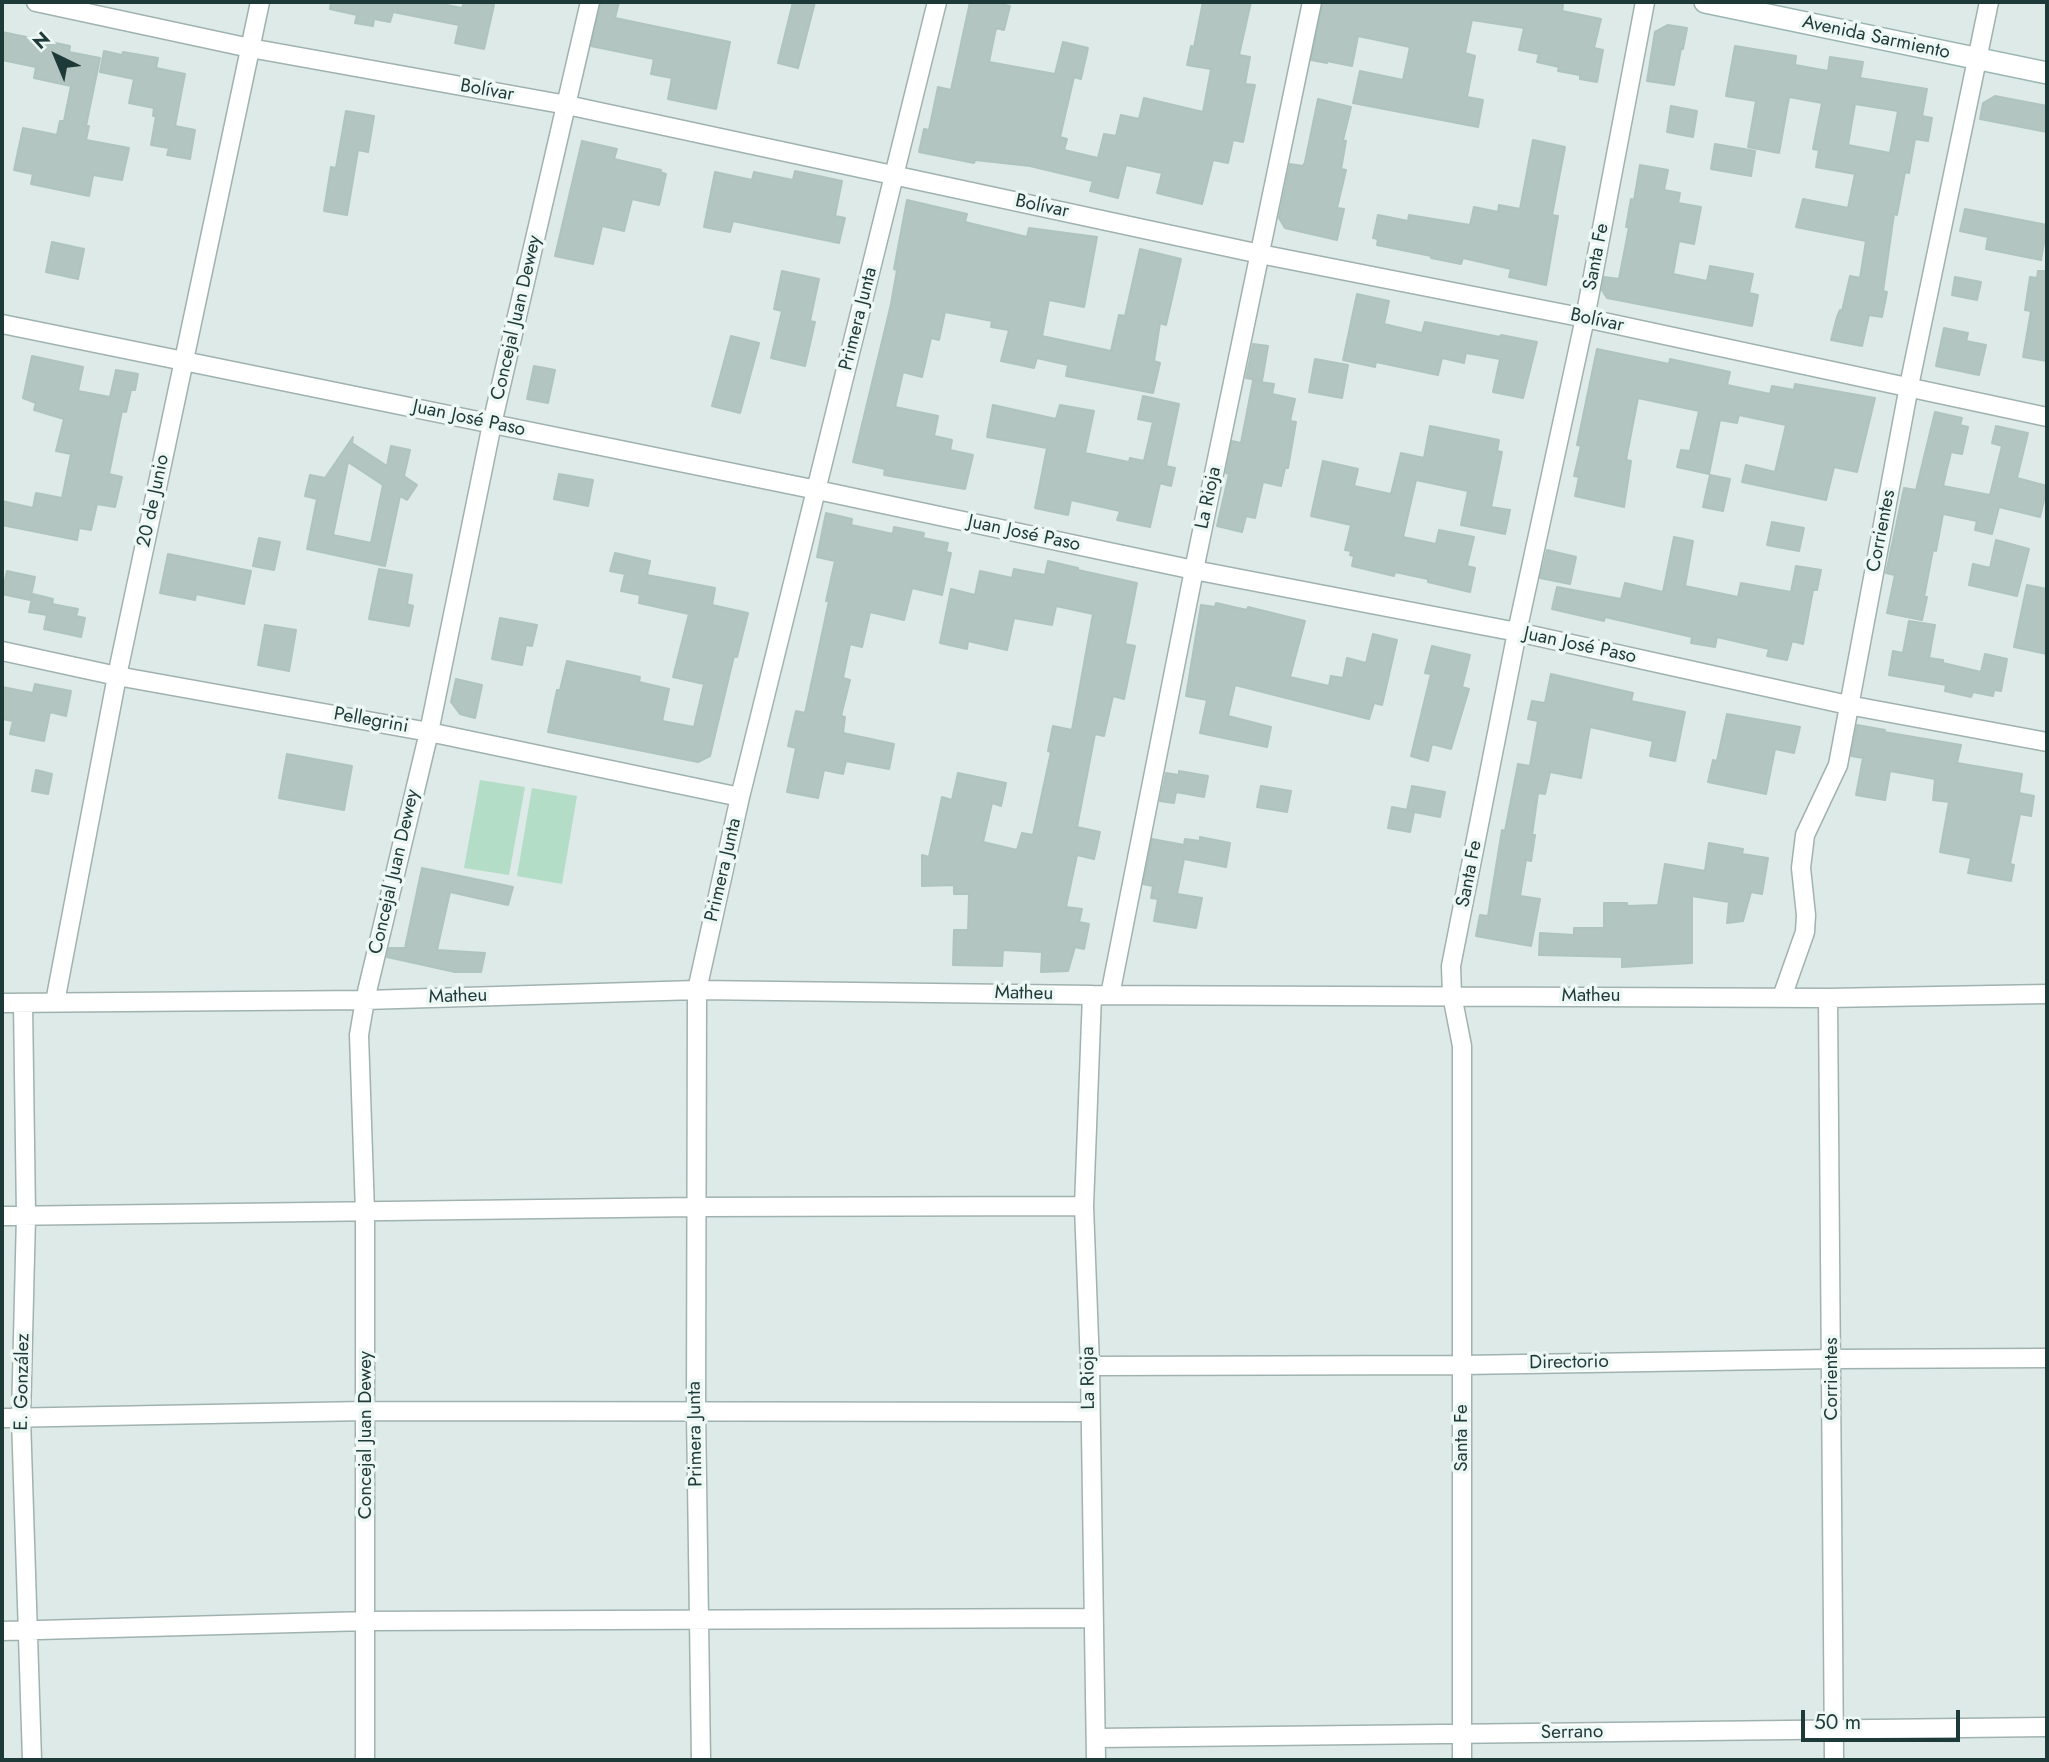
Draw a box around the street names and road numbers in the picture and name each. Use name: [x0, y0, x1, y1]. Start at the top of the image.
street label: Avenida Sarmiento: [1800, 11, 1952, 65]
street label: Bolívar: [458, 75, 516, 107]
street label: Bolívar: [1013, 190, 1071, 224]
street label: Santa Fe: [1579, 222, 1615, 292]
street label: Concejal Juan Dewey: [487, 233, 547, 403]
street label: Primera Junta: [835, 265, 883, 373]
street label: Bolívar: [1568, 304, 1626, 338]
street label: Juan José Paso: [411, 396, 527, 442]
street label: 20 de Junio: [133, 453, 175, 549]
street label: La Rioja: [1191, 465, 1227, 531]
street label: Corrientes: [1863, 488, 1901, 574]
street label: Juan José Paso: [966, 511, 1082, 557]
street label: Juan José Paso: [1522, 623, 1638, 669]
street label: Pellegrini: [332, 703, 410, 739]
street label: Concejal Juan Dewey: [365, 787, 425, 957]
street label: Primera Junta: [701, 816, 747, 924]
street label: Santa Fe: [1452, 839, 1488, 909]
street label: Matheu: [994, 982, 1054, 1006]
street label: Matheu: [428, 985, 488, 1009]
street label: Matheu: [1562, 985, 1620, 1007]
street label: E. González: [11, 1333, 35, 1431]
street label: Corrientes: [1821, 1337, 1843, 1421]
street label: La Rioja: [1077, 1346, 1101, 1410]
street label: Concejal Juan Dewey: [355, 1351, 377, 1519]
street label: Directorio: [1529, 1351, 1609, 1375]
street label: Primera Junta: [684, 1381, 708, 1487]
street label: Santa Fe: [1451, 1404, 1473, 1472]
street label: Serrano: [1540, 1721, 1604, 1745]

